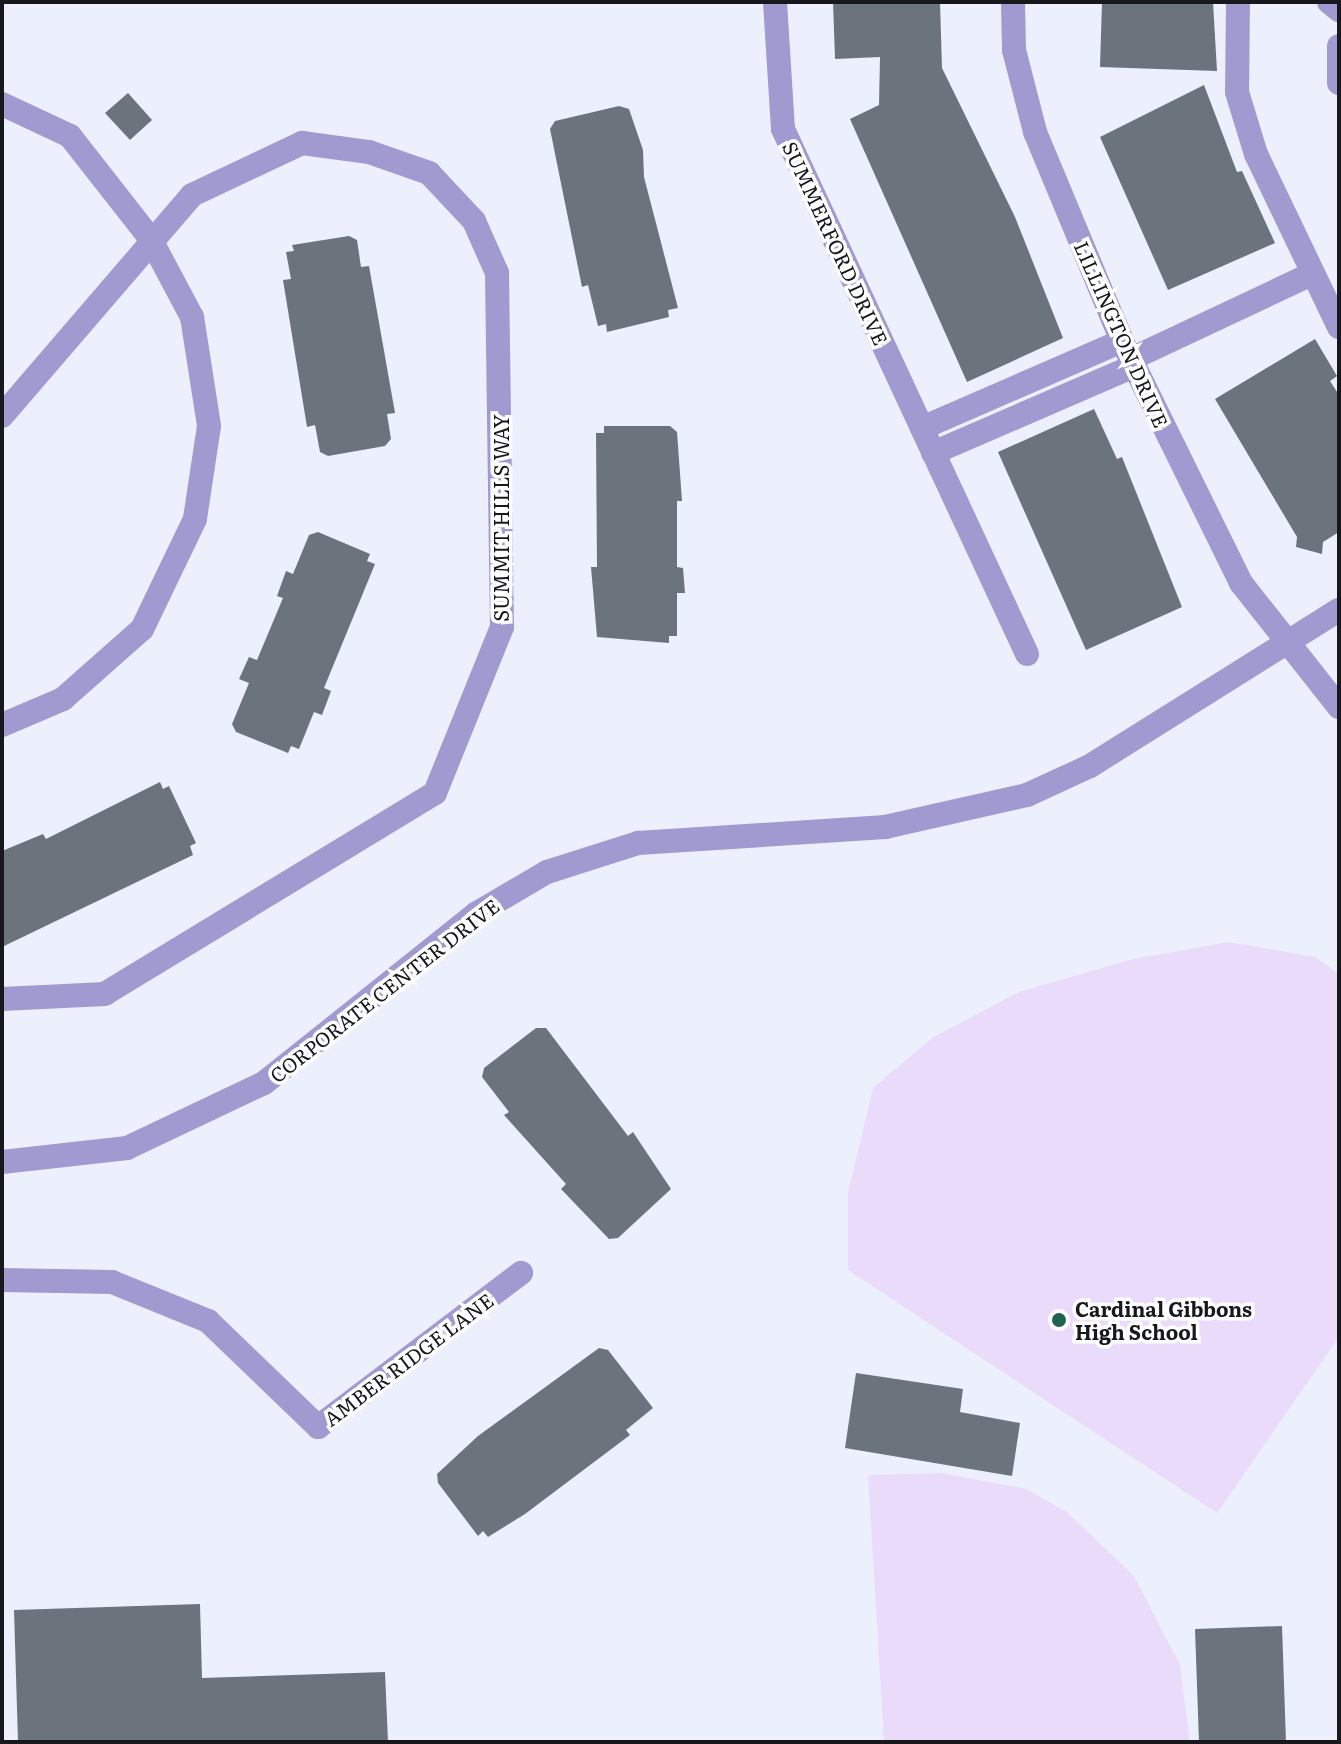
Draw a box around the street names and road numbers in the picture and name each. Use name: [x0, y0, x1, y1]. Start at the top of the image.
street label: SUMMERFORD DRIVE: [778, 137, 894, 349]
street label: LILLINGTON DRIVE: [1070, 237, 1174, 431]
street label: SUMMIT HILLS WAY: [488, 414, 512, 622]
street label: CORPORATE CENTER DRIVE: [265, 893, 503, 1087]
street label: AMBER RIDGE LANE: [319, 1287, 497, 1431]

